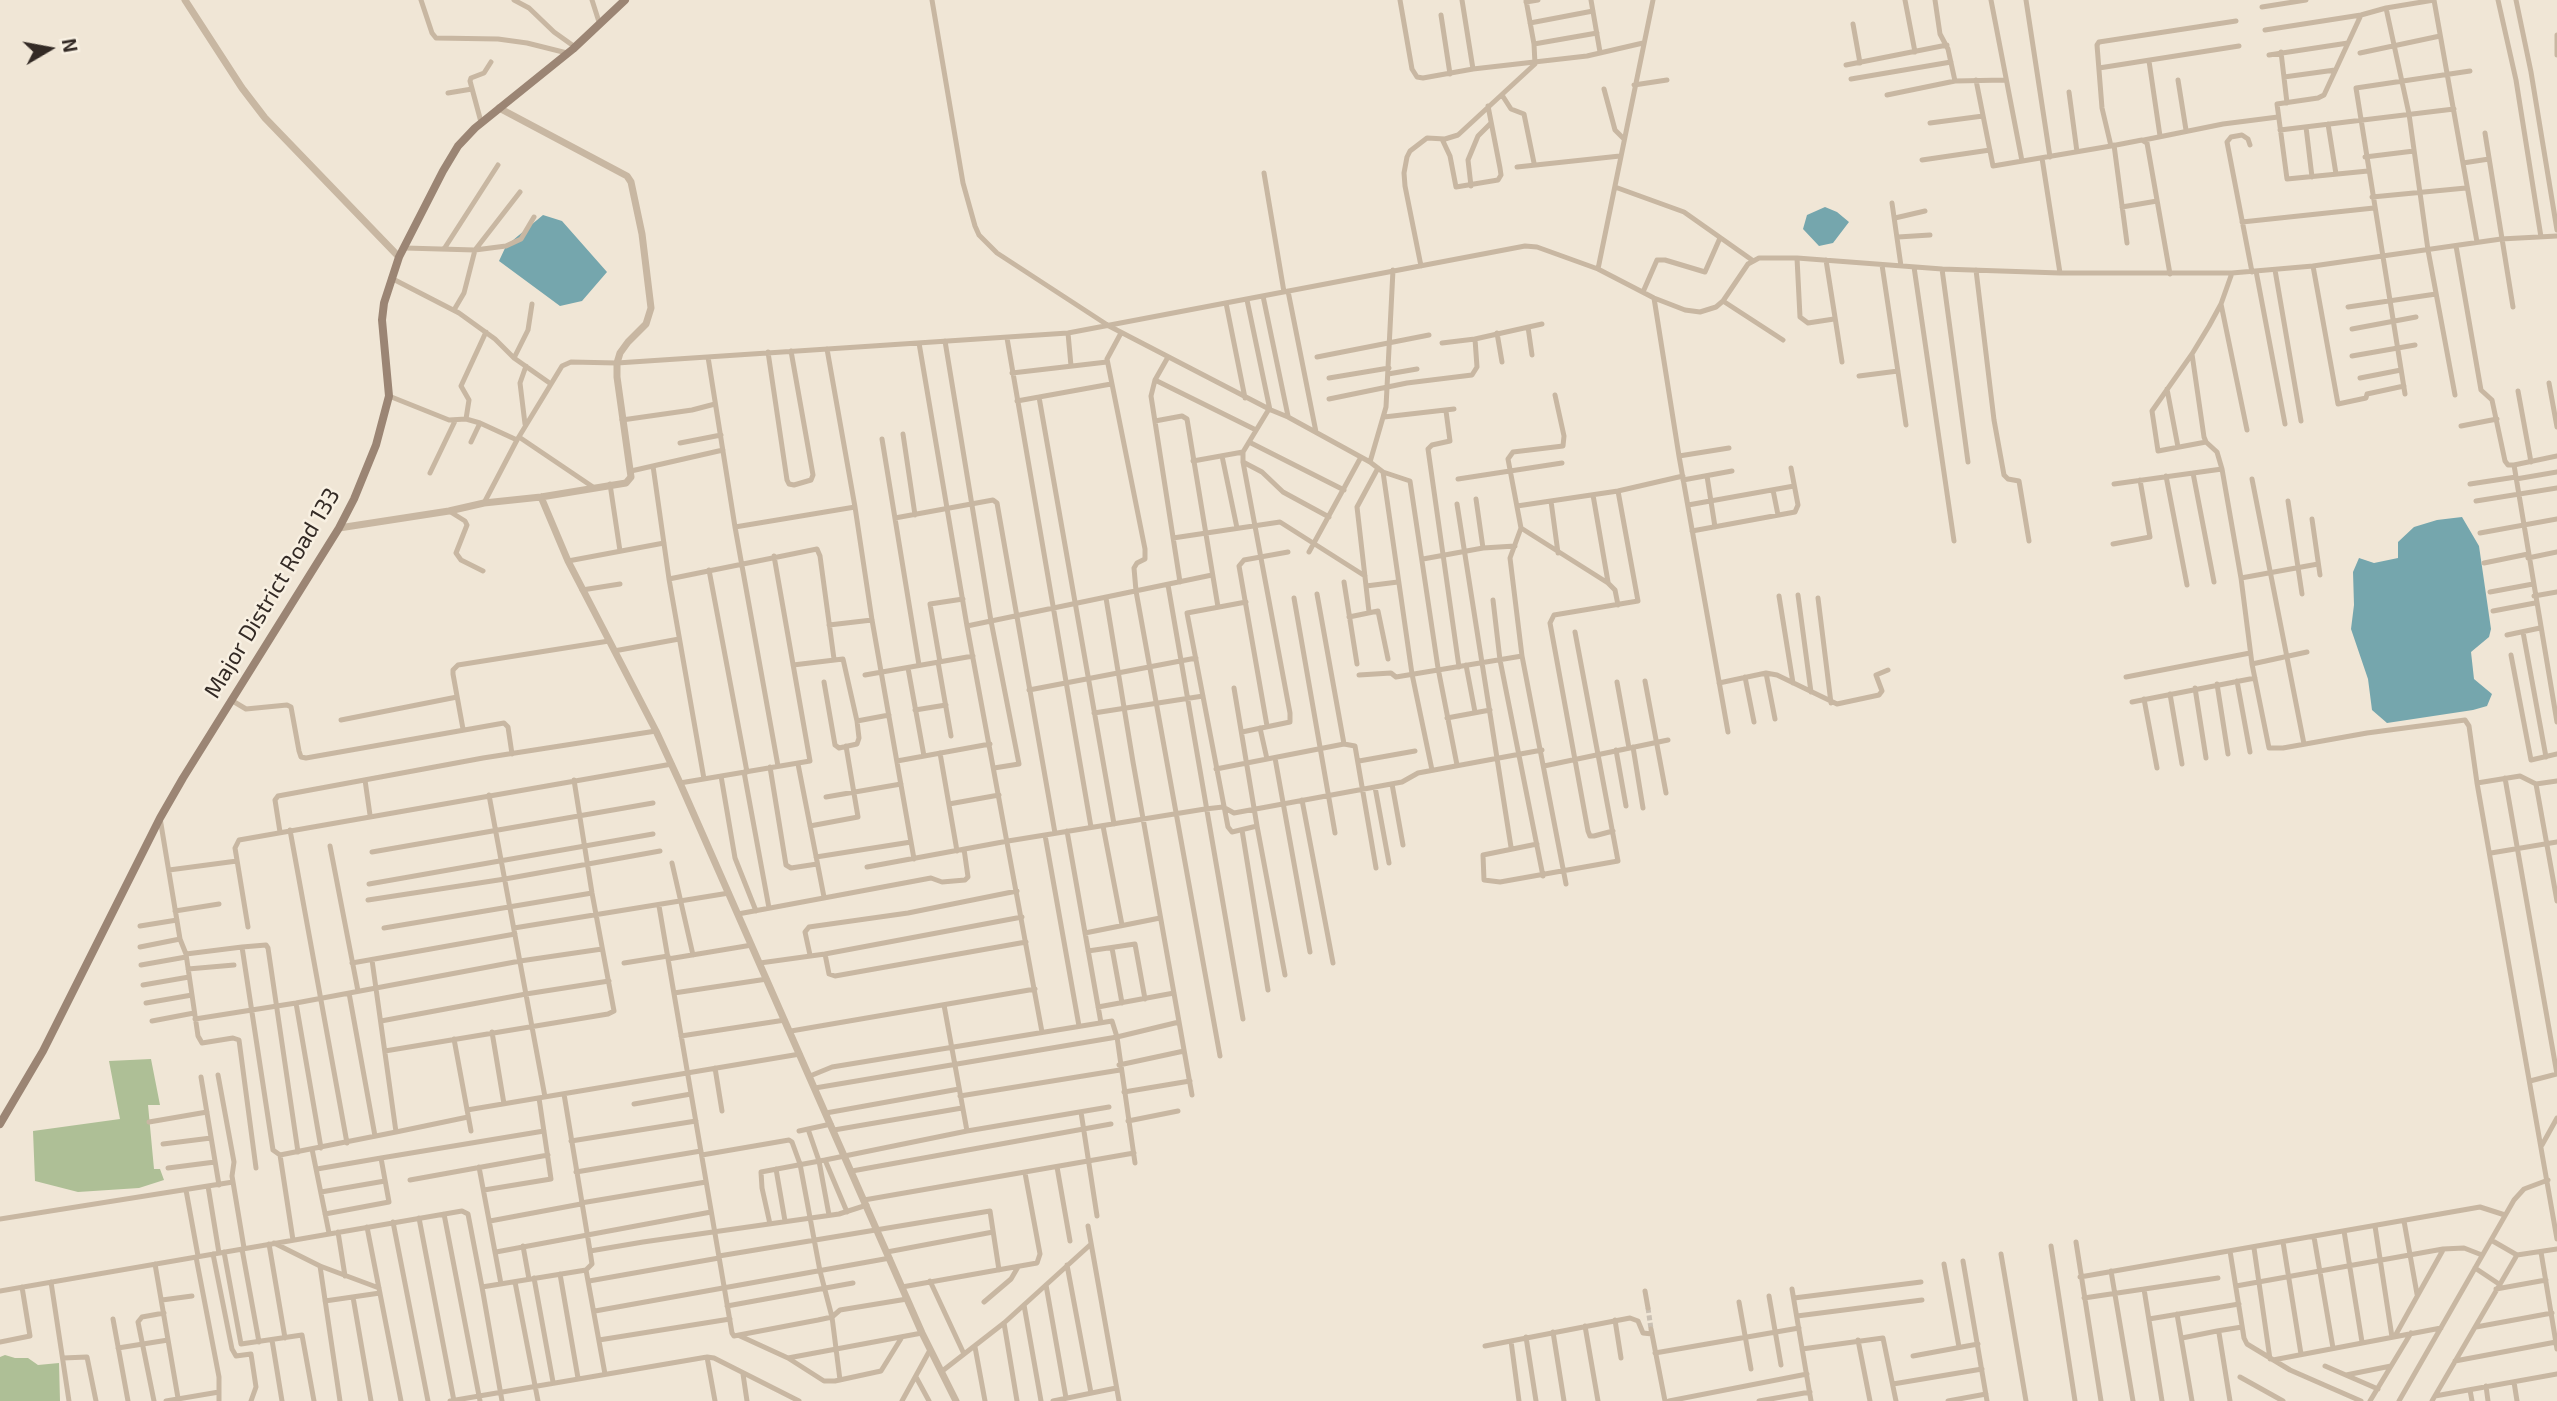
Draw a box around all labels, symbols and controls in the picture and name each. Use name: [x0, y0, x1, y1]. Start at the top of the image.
north arrow: [14, 14, 84, 84]
text: N: [58, 37, 83, 54]
street label: Major District Road 133: [198, 483, 346, 703]

